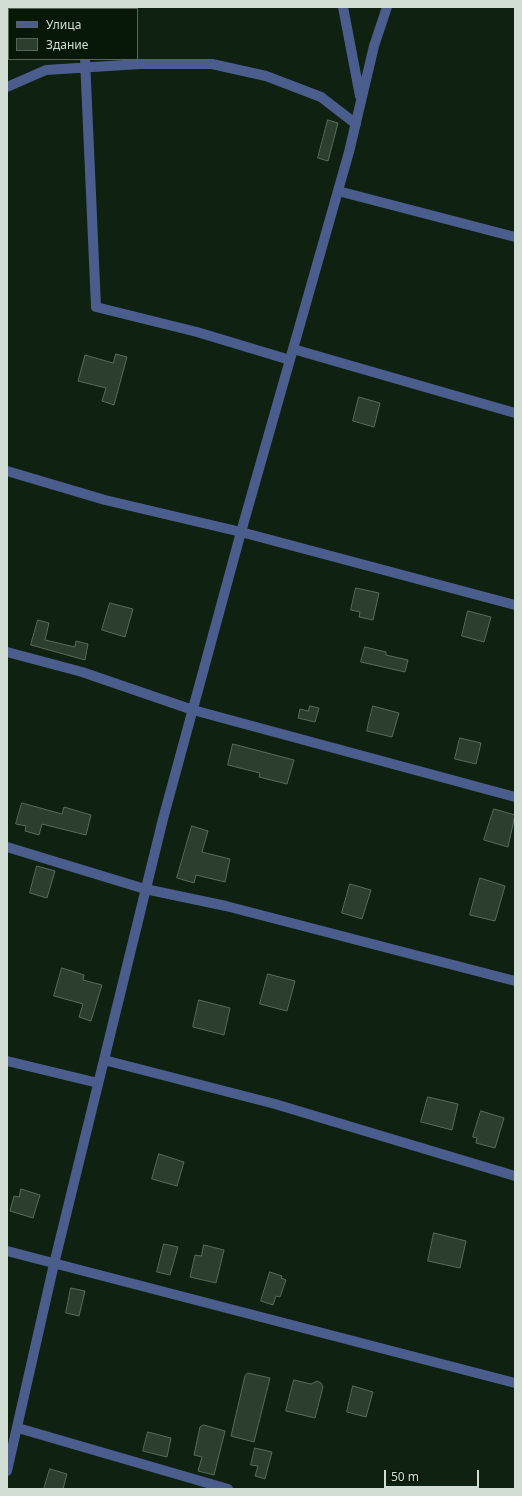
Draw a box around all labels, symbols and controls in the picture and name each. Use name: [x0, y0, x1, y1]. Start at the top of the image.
legend: [8, 8, 138, 60]
text: Улица: [46, 16, 81, 33]
text: Здание: [46, 36, 88, 53]
scale bar: [386, 1462, 481, 1488]
text: 50 m: [391, 1468, 419, 1485]

